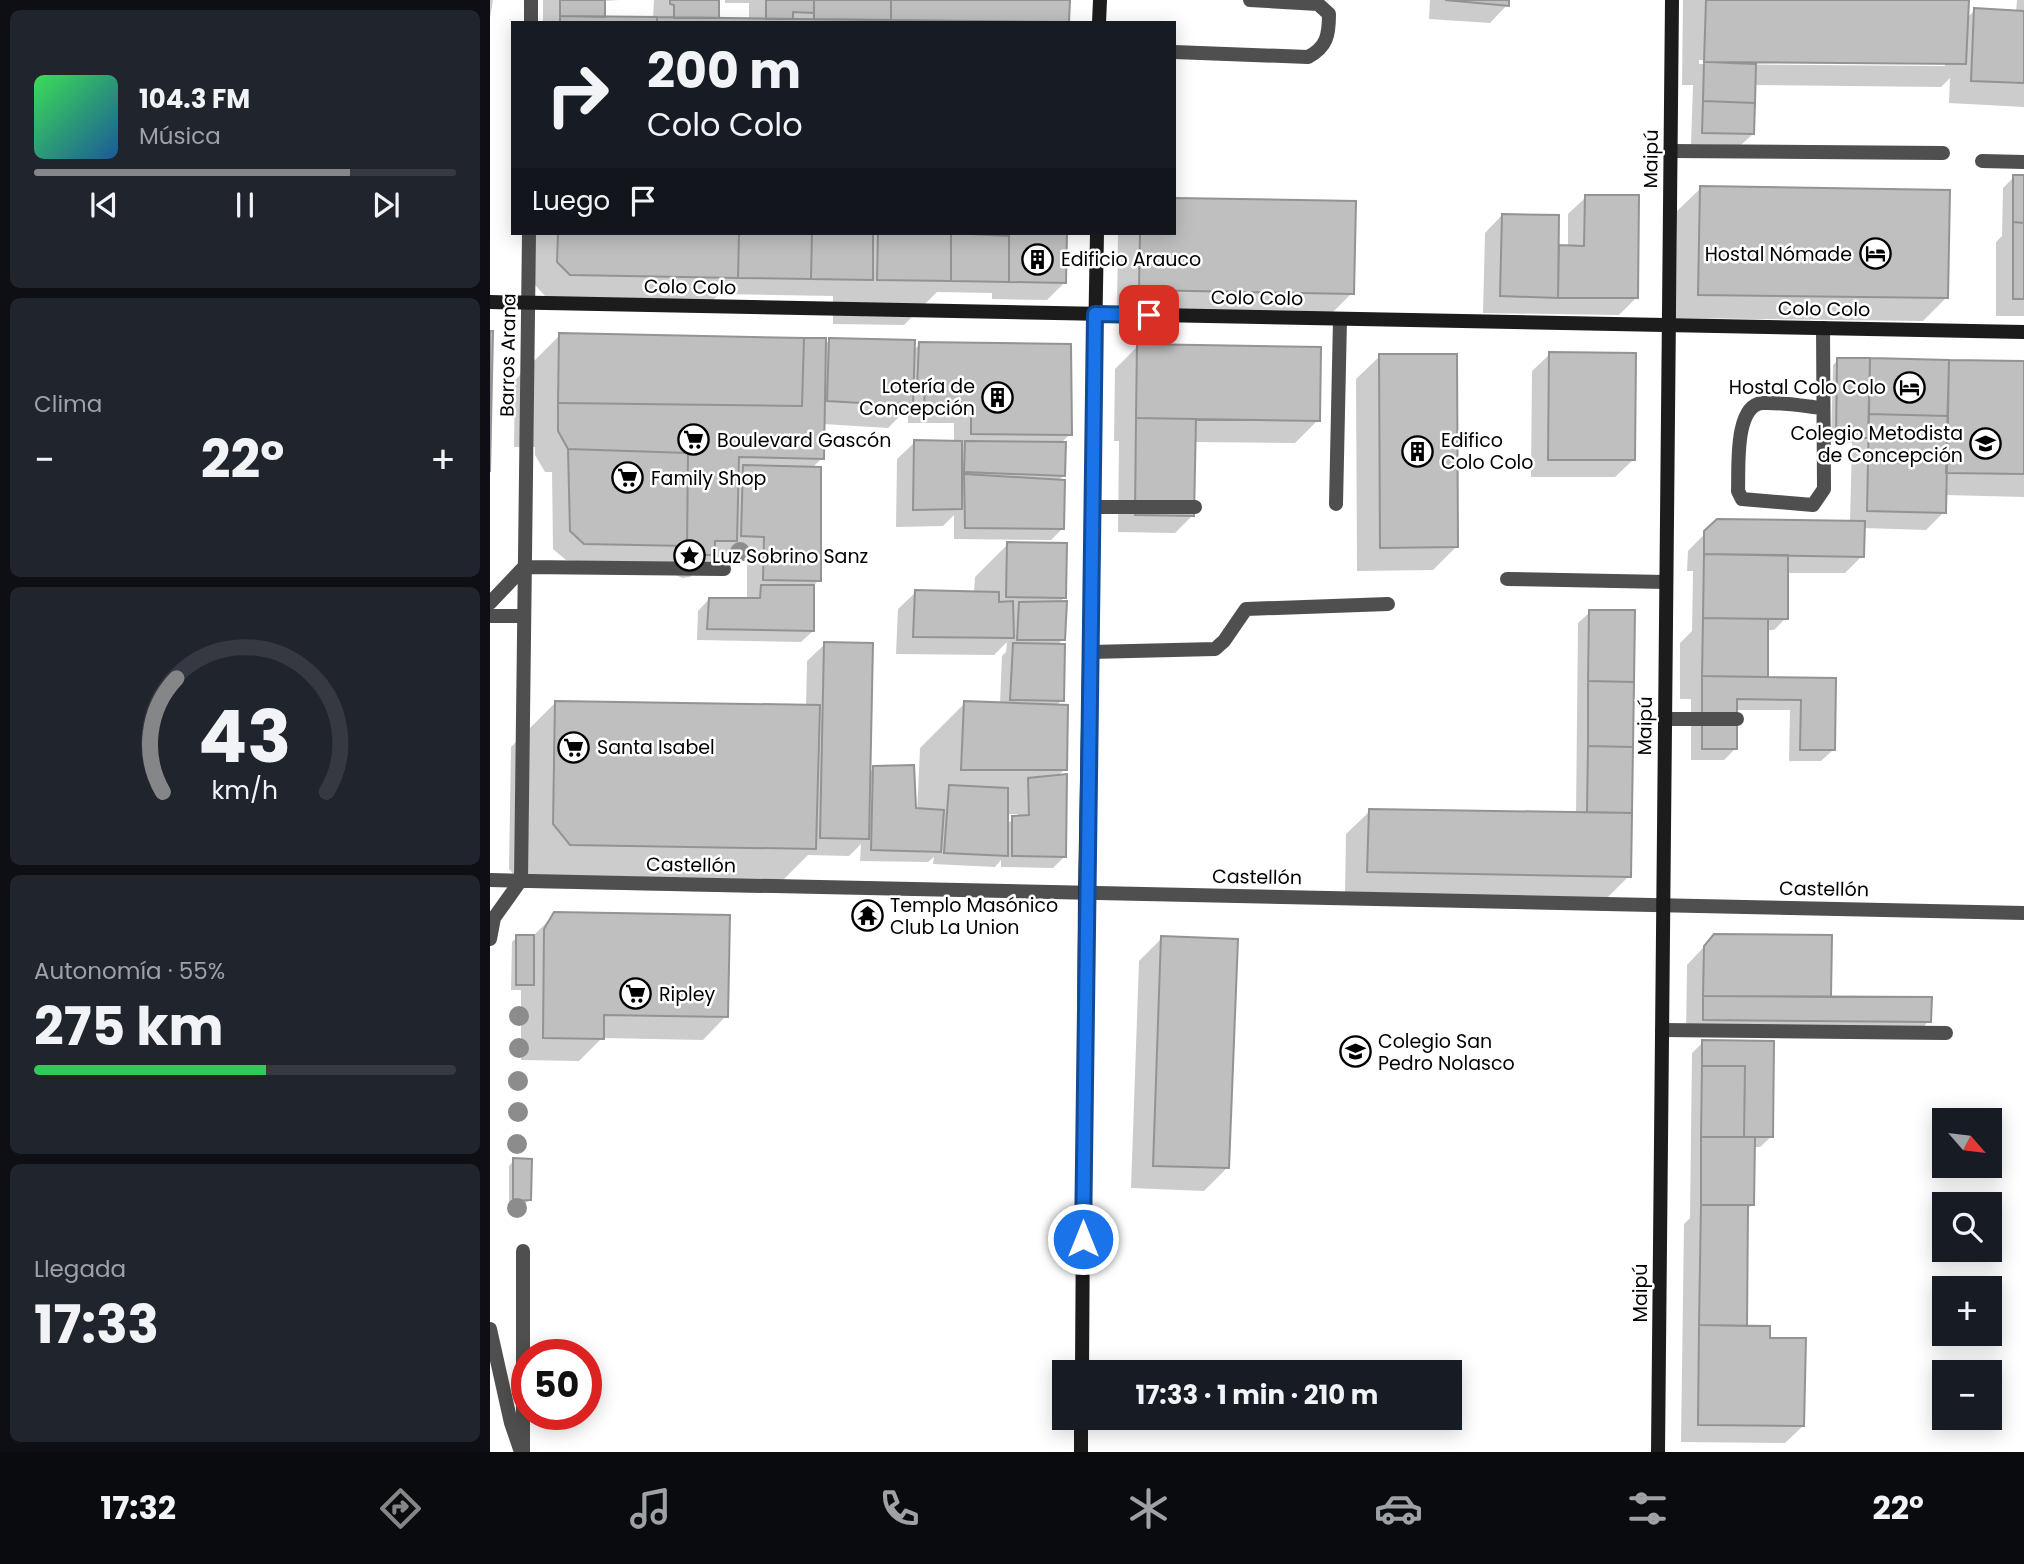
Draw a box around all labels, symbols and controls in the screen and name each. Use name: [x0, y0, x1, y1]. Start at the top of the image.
text: 200 m: [647, 37, 801, 105]
icon: right: [532, 49, 623, 140]
text: 104.3 FM: [139, 81, 250, 117]
text: Colo Colo: [647, 102, 803, 147]
text: Música: [139, 120, 221, 152]
street label: Maipú: [1637, 129, 1665, 189]
icon: arrive: [624, 182, 662, 220]
text: Luego: [532, 183, 610, 219]
icon: previous: [85, 186, 123, 224]
icon: pause: [226, 186, 264, 224]
icon: next: [367, 186, 405, 224]
hotel icon: Hostal Nómade: [1858, 237, 1892, 271]
place label: Hostal Nómade: [1705, 241, 1852, 268]
building icon: Edificio Arauco: [1021, 242, 1055, 276]
place label: Edificio Arauco: [1061, 246, 1201, 273]
street label: Colo Colo: [644, 273, 736, 301]
street label: Colo Colo: [1211, 284, 1303, 312]
pin: [1119, 285, 1179, 345]
street label: Barros Arana: [493, 293, 523, 417]
street label: Colo Colo: [1778, 295, 1870, 323]
icon: arrive: [1130, 296, 1168, 334]
hotel icon: Hostal Colo Colo: [1892, 370, 1926, 404]
place label: Lotería de Concepción: [859, 373, 975, 422]
place label: Hostal Colo Colo: [1729, 374, 1886, 401]
building icon: Lotería de Concepción: [981, 380, 1015, 414]
text: Clima: [34, 388, 102, 420]
place label: Colegio Metodista de Concepción: [1791, 420, 1963, 469]
text: 22°: [201, 423, 284, 496]
supermarket icon: Boulevard Gascón: [677, 423, 711, 457]
place label: Boulevard Gascón: [717, 427, 891, 454]
place label: Edifico Colo Colo: [1441, 427, 1533, 476]
school or university icon: Colegio Metodista de Concepción: [1969, 427, 2003, 461]
text: −: [34, 433, 55, 486]
text: +: [430, 433, 456, 486]
building icon: Edifico Colo Colo: [1401, 434, 1435, 468]
supermarket icon: Family Shop: [611, 461, 645, 495]
place label: Family Shop: [651, 465, 767, 492]
place icon: Luz Sobrino Sanz: [672, 539, 706, 573]
place label: Luz Sobrino Sanz: [712, 543, 868, 570]
text: 43: [198, 686, 292, 787]
street label: Maipú: [1631, 696, 1659, 756]
supermarket icon: Santa Isabel: [557, 730, 591, 764]
place label: Santa Isabel: [597, 734, 715, 761]
text: km/h: [212, 773, 278, 808]
street label: Castellón: [646, 851, 736, 879]
street label: Castellón: [1212, 863, 1302, 891]
street label: Castellón: [1779, 875, 1869, 903]
place label: Templo Masónico Club La Union: [890, 892, 1058, 941]
temple icon: Templo Masónico Club La Union: [850, 899, 884, 933]
text: Autonomía · 55%: [34, 955, 225, 987]
supermarket icon: Ripley: [619, 977, 653, 1011]
place label: Ripley: [659, 981, 716, 1008]
text: 275 km: [34, 990, 224, 1063]
place label: Colegio San Pedro Nolasco: [1378, 1028, 1515, 1077]
school or university icon: Colegio San Pedro Nolasco: [1338, 1035, 1372, 1069]
north arrow: [1932, 1108, 2002, 1178]
map controls: [1932, 1108, 2002, 1430]
button: search: [1932, 1192, 2002, 1262]
position arrow: [1046, 1202, 1120, 1276]
text: Llegada: [34, 1253, 126, 1285]
street label: Maipú: [1627, 1264, 1654, 1322]
button: +: [1932, 1276, 2002, 1346]
text: 17:33: [34, 1288, 159, 1361]
speed limit sign: 50: [511, 1339, 602, 1430]
button: −: [1932, 1360, 2002, 1430]
text: 17:33 · 1 min · 210 m: [1136, 1377, 1378, 1413]
icon: directions: [376, 1484, 425, 1533]
icon: music: [626, 1484, 675, 1533]
icon: phone: [875, 1484, 924, 1533]
icon: climate: [1124, 1484, 1173, 1533]
icon: car: [1374, 1484, 1423, 1533]
icon: filters: [1623, 1484, 1672, 1533]
text: 17:32: [100, 1485, 176, 1530]
text: 22°: [1872, 1485, 1924, 1530]

